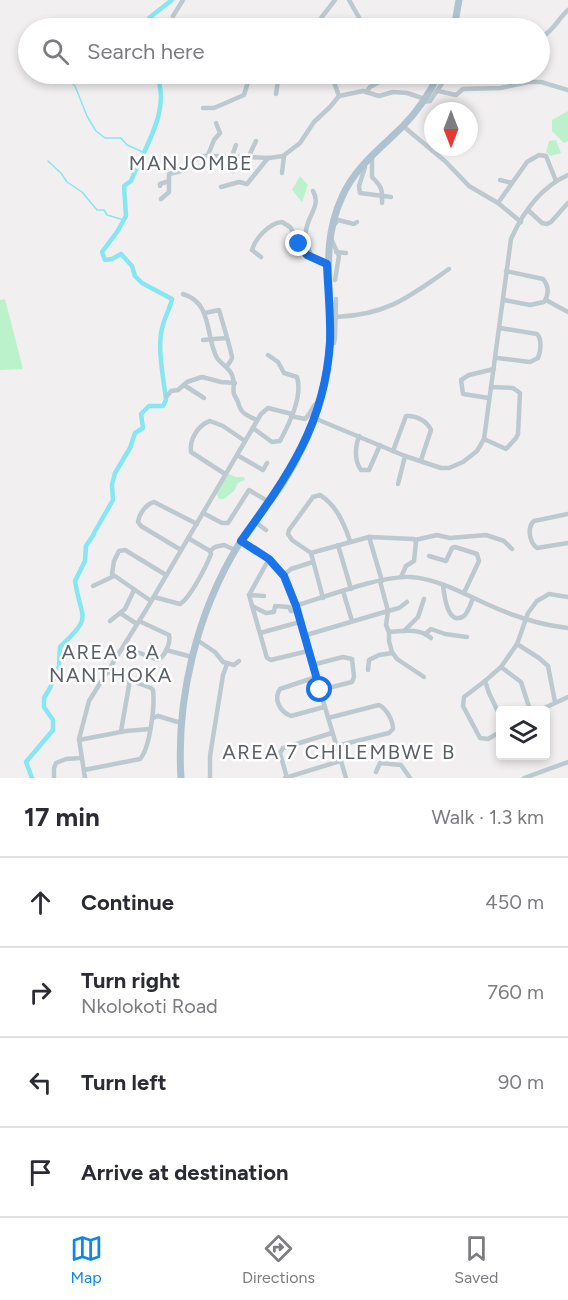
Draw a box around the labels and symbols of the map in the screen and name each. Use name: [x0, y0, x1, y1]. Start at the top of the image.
north arrow: [424, 102, 478, 156]
district label: MANJOMBE: [129, 151, 253, 175]
route end: [285, 230, 311, 256]
district label: AREA 8 A NANTHOKA: [49, 640, 173, 687]
route start: [306, 676, 332, 702]
district label: AREA 7 CHILEMBWE B: [222, 740, 456, 764]

